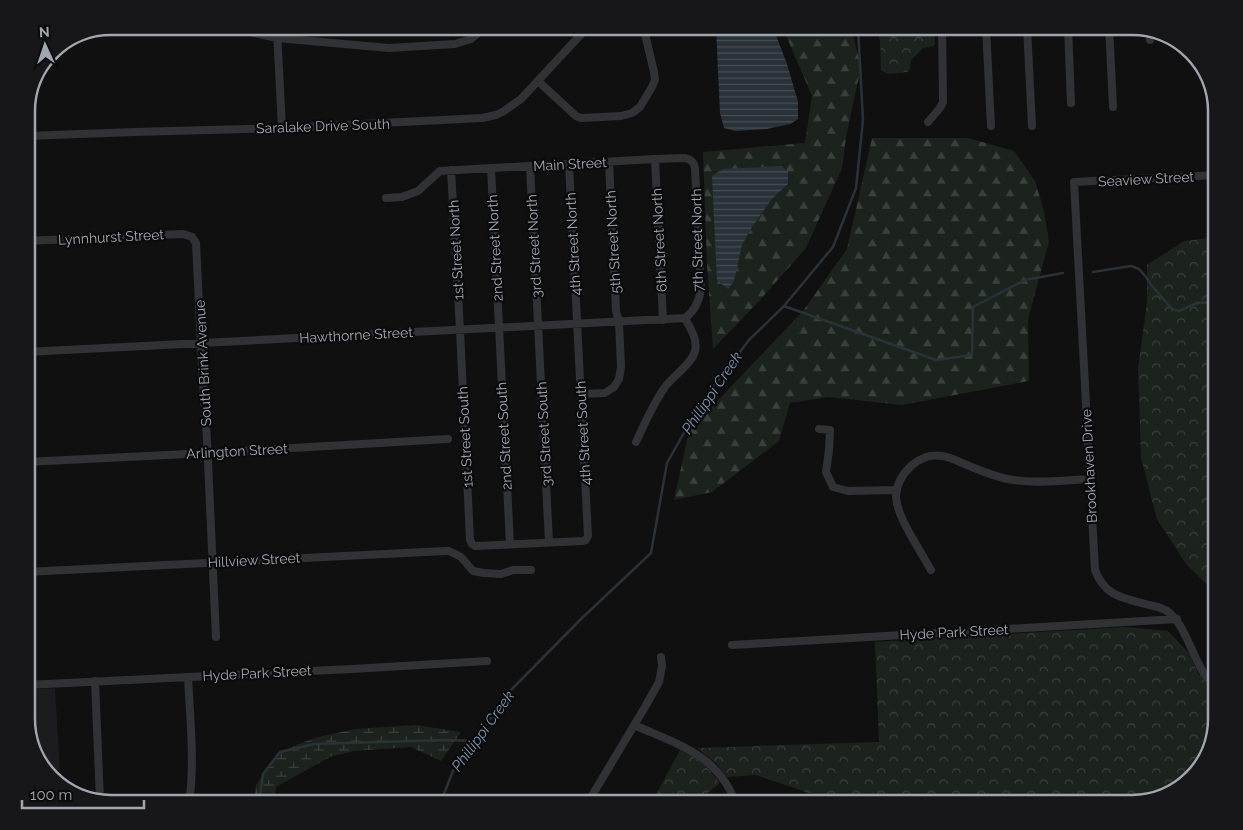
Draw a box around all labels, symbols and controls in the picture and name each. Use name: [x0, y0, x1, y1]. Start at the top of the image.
north arrow: [20, 20, 70, 70]
text: N: [39, 24, 50, 40]
street label: Saralake Drive South: [256, 116, 390, 136]
street label: Main Street: [533, 154, 607, 174]
street label: Seaview Street: [1098, 168, 1195, 190]
street label: 6th Street North: [648, 188, 670, 292]
street label: 7th Street North: [688, 188, 706, 292]
street label: 5th Street North: [602, 190, 624, 294]
street label: 4th Street North: [562, 192, 584, 296]
street label: 2nd Street North: [484, 194, 506, 302]
street label: 3rd Street North: [523, 194, 545, 298]
street label: 1st Street North: [445, 200, 467, 300]
street label: Lynnhurst Street: [58, 226, 165, 248]
street label: South Brink Avenue: [192, 299, 214, 427]
street label: Hawthorne Street: [299, 324, 414, 346]
water label: Phillippi Creek: [678, 348, 746, 438]
street label: 4th Street South: [572, 380, 594, 486]
street label: 3rd Street South: [533, 381, 555, 487]
street label: 2nd Street South: [493, 382, 515, 490]
street label: 1st Street South: [454, 386, 476, 488]
street label: Brookhaven Drive: [1078, 409, 1100, 523]
street label: Arlington Street: [186, 440, 288, 462]
street label: Hillview Street: [207, 550, 301, 570]
street label: Hyde Park Street: [899, 621, 1009, 643]
street label: Hyde Park Street: [202, 662, 312, 684]
water label: Phillippi Creek: [448, 687, 518, 775]
scale bar: [22, 778, 145, 810]
text: 100 m: [30, 786, 72, 804]

